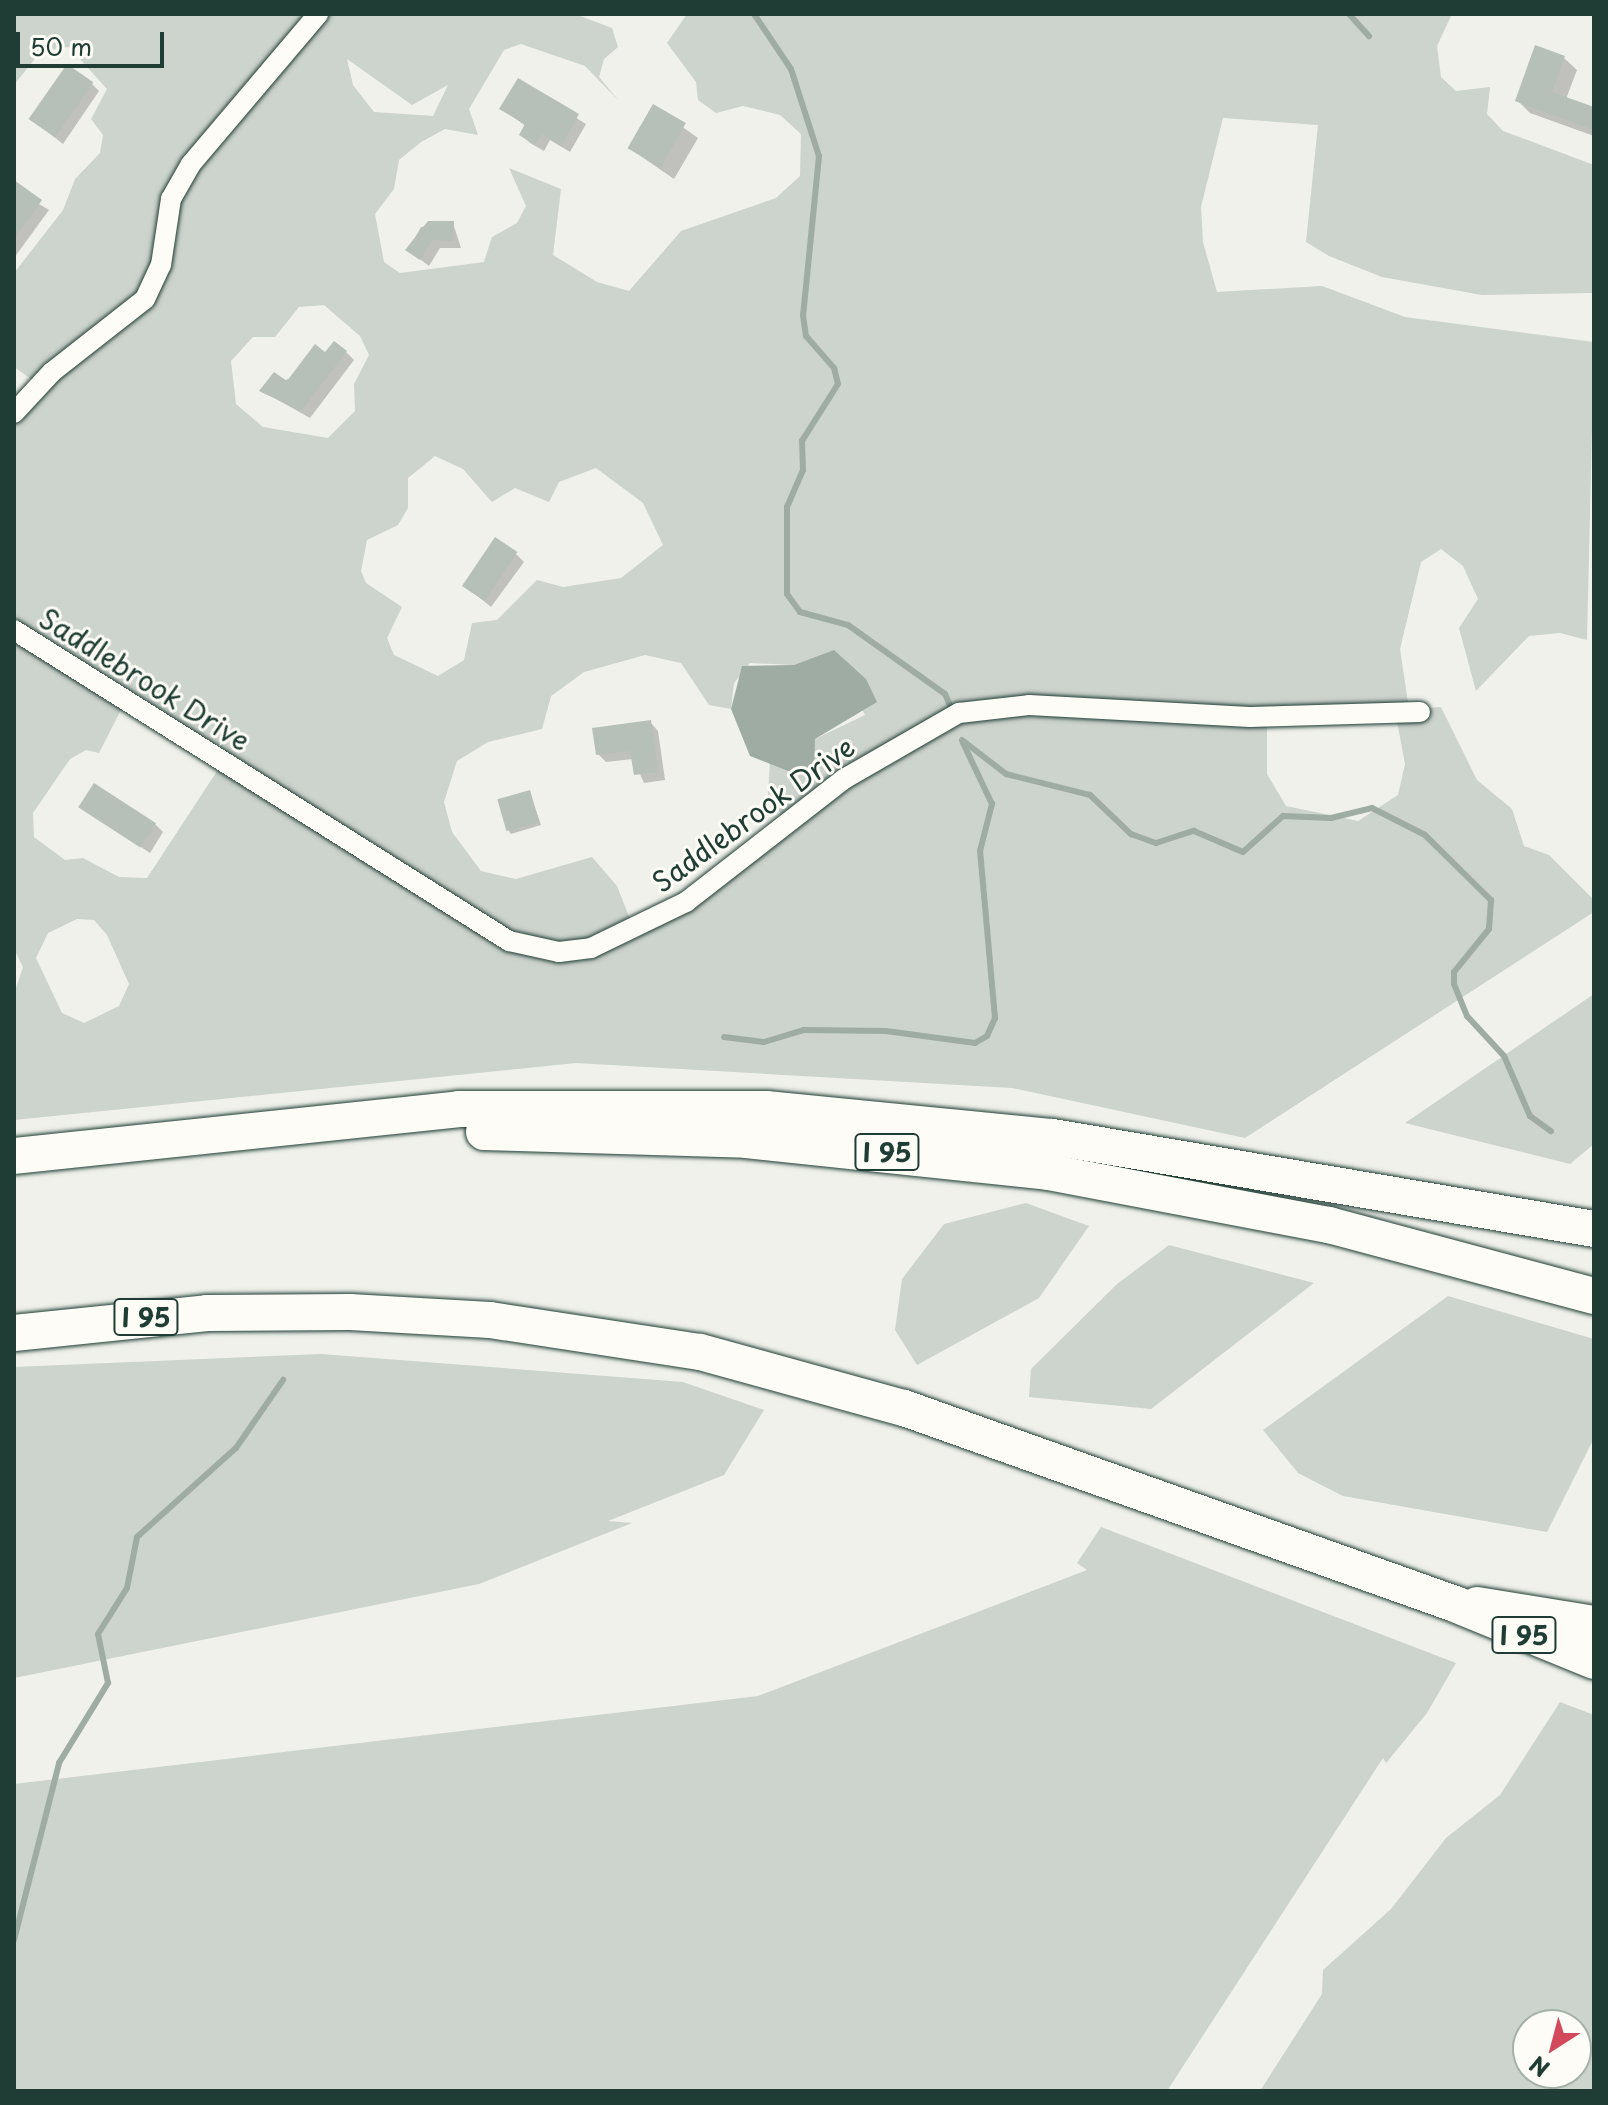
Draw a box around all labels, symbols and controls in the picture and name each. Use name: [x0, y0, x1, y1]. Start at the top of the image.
scale bar: [20, 16, 168, 66]
text: 50 m: [30, 28, 92, 64]
street label: Saddlebrook Drive: [33, 600, 257, 758]
street label: Saddlebrook Drive: [644, 729, 862, 899]
road number: I 95: [853, 1130, 921, 1174]
road number: I 95: [112, 1295, 180, 1339]
road number: I 95: [1490, 1613, 1558, 1657]
north arrow: [1512, 2009, 1592, 2089]
text: N: [1522, 2049, 1556, 2086]

